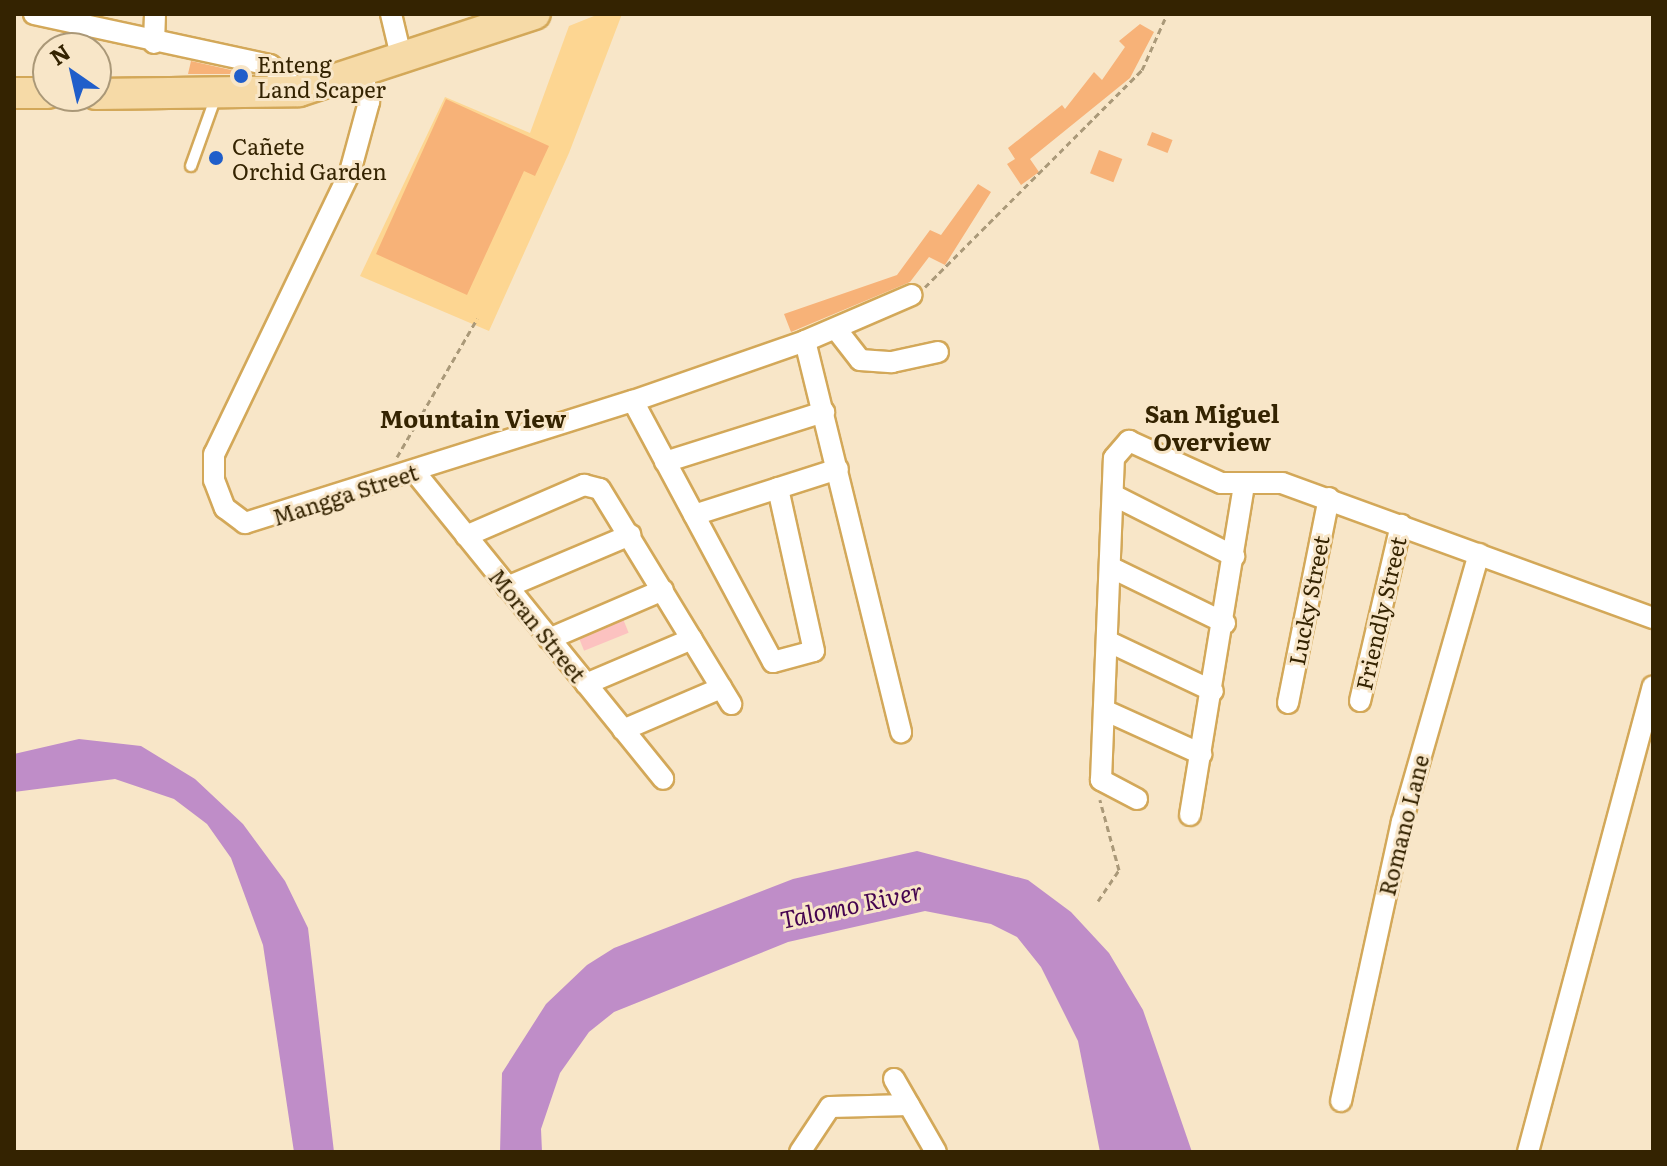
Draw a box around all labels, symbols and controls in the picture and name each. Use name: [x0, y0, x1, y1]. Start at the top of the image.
north arrow: [32, 32, 112, 112]
text: N: [43, 35, 76, 72]
place label: Enteng Land Scaper: [257, 50, 386, 102]
marker: Enteng Land Scaper: [232, 67, 250, 85]
place label: Cañete Orchid Garden: [232, 132, 387, 184]
marker: Cañete Orchid Garden: [207, 149, 225, 167]
district label: San Miguel Overview: [1145, 399, 1279, 455]
district label: Mountain View: [380, 404, 566, 432]
street label: Mangga Street: [269, 458, 421, 530]
street label: Lucky Street: [1282, 533, 1334, 667]
street label: Friendly Street: [1350, 534, 1410, 692]
street label: Moran Street: [484, 563, 592, 687]
street label: Romano Lane: [1373, 752, 1433, 898]
water label: Talomo River: [777, 875, 925, 933]

